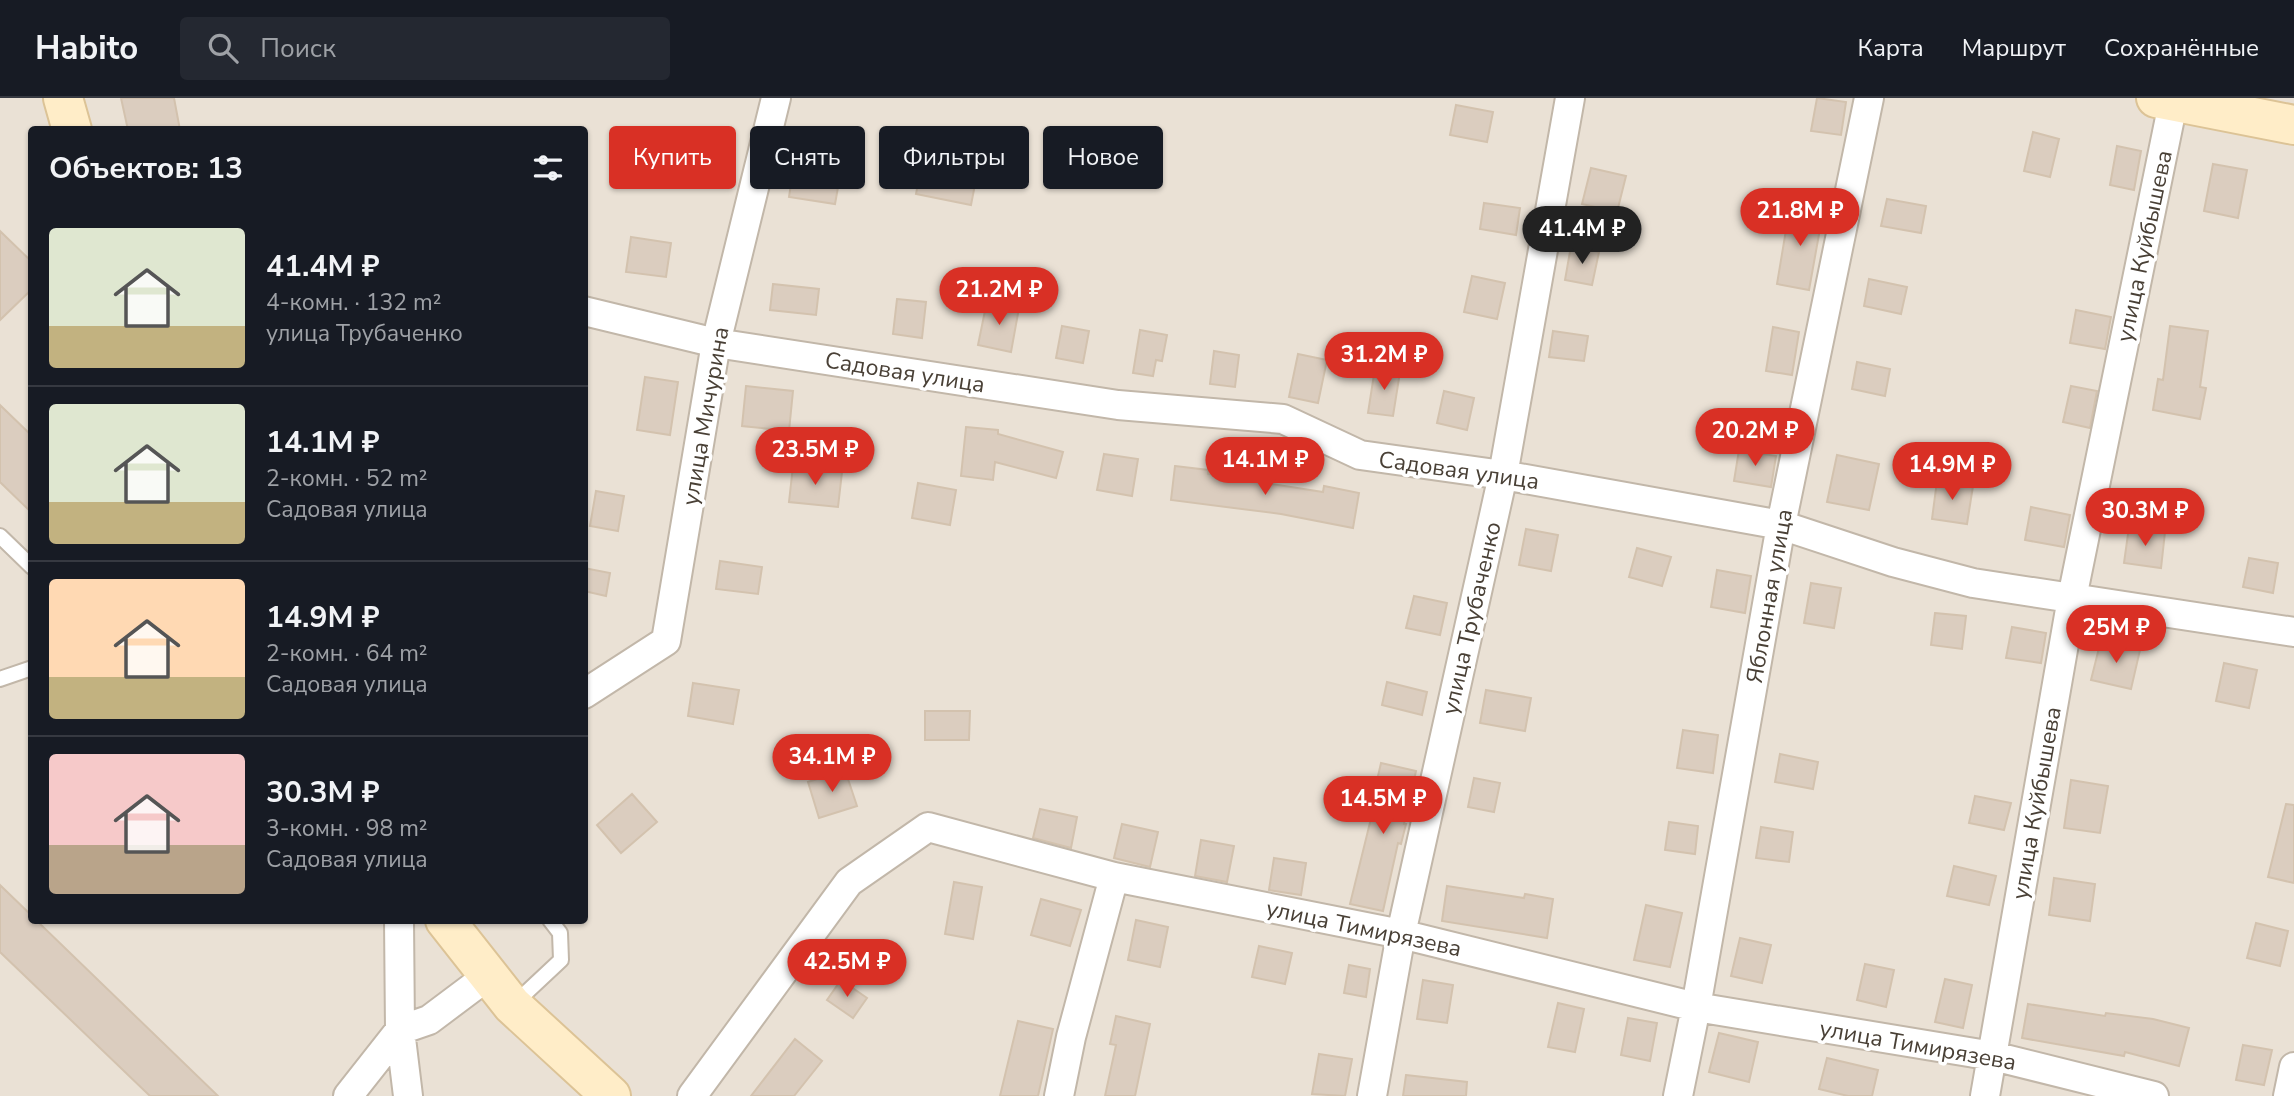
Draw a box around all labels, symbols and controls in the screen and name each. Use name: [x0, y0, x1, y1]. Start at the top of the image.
search box: [180, 17, 670, 80]
text: Habito: [35, 26, 138, 71]
icon: search: [204, 29, 242, 67]
text: Поиск: [260, 31, 336, 66]
text: Карта: [1858, 32, 1924, 64]
text: Маршрут: [1962, 32, 2066, 64]
text: Сохранённые: [2104, 32, 2259, 64]
chip: Купить: [609, 126, 736, 189]
chip: Снять: [750, 126, 865, 189]
chip: Фильтры: [879, 126, 1029, 189]
chip: Новое: [1043, 126, 1163, 189]
street label: улица Куйбышева: [2109, 147, 2180, 345]
text: Объектов: 13: [49, 148, 243, 189]
icon: filters: [529, 149, 567, 187]
pin: 21.8M ₽: [1735, 188, 1865, 248]
text: 21.8M ₽: [1756, 195, 1844, 226]
pin: 41.4M ₽: [1517, 206, 1647, 266]
text: 41.4M ₽: [1538, 213, 1626, 244]
text: 41.4M ₽: [266, 246, 380, 287]
icon: home: [105, 256, 189, 340]
pin: 21.2M ₽: [934, 268, 1064, 327]
text: 21.2M ₽: [955, 274, 1043, 305]
text: 4-комн. · 132 m²: [266, 287, 441, 318]
text: улица Трубаченко: [266, 318, 463, 349]
street label: улица Мичурина: [675, 324, 736, 508]
pin: 31.2M ₽: [1319, 332, 1449, 392]
text: 31.2M ₽: [1340, 339, 1428, 370]
street label: Садовая улица: [823, 345, 987, 400]
pin: 20.2M ₽: [1690, 408, 1820, 468]
text: 20.2M ₽: [1711, 415, 1799, 446]
text: 14.1M ₽: [266, 422, 380, 463]
pin: 23.5M ₽: [750, 428, 880, 487]
icon: home: [105, 432, 189, 516]
text: 23.5M ₽: [771, 434, 859, 465]
pin: 14.1M ₽: [1200, 438, 1330, 497]
pin: 14.9M ₽: [1887, 442, 2017, 502]
text: 14.1M ₽: [1221, 444, 1309, 475]
street label: Садовая улица: [1377, 444, 1541, 497]
text: 14.9M ₽: [1908, 449, 1996, 480]
text: 2-комн. · 52 m²: [266, 463, 428, 494]
pin: 30.3M ₽: [2080, 489, 2210, 548]
text: Садовая улица: [266, 494, 428, 525]
text: 30.3M ₽: [2101, 495, 2189, 526]
street label: Яблонная улица: [1739, 507, 1800, 686]
street label: улица Трубаченко: [1434, 519, 1509, 718]
text: 14.9M ₽: [266, 597, 380, 638]
pin: 25M ₽: [2067, 606, 2165, 665]
icon: home: [105, 607, 189, 691]
text: 25M ₽: [2082, 612, 2150, 643]
text: 2-комн. · 64 m²: [266, 638, 428, 669]
text: Садовая улица: [266, 669, 428, 700]
street label: улица Куйбышева: [2004, 704, 2069, 902]
pin: 34.1M ₽: [767, 734, 897, 794]
text: 34.1M ₽: [788, 741, 876, 772]
text: 30.3M ₽: [266, 772, 380, 813]
pin: 14.5M ₽: [1318, 776, 1448, 836]
icon: home: [105, 782, 189, 866]
text: 14.5M ₽: [1339, 783, 1427, 814]
text: 3-комн. · 98 m²: [266, 813, 428, 844]
text: Садовая улица: [266, 844, 428, 875]
street label: улица Тимирязева: [1263, 893, 1464, 964]
pin: 42.5M ₽: [782, 940, 912, 999]
text: 42.5M ₽: [803, 946, 891, 977]
street label: улица Тимирязева: [1817, 1013, 2019, 1078]

